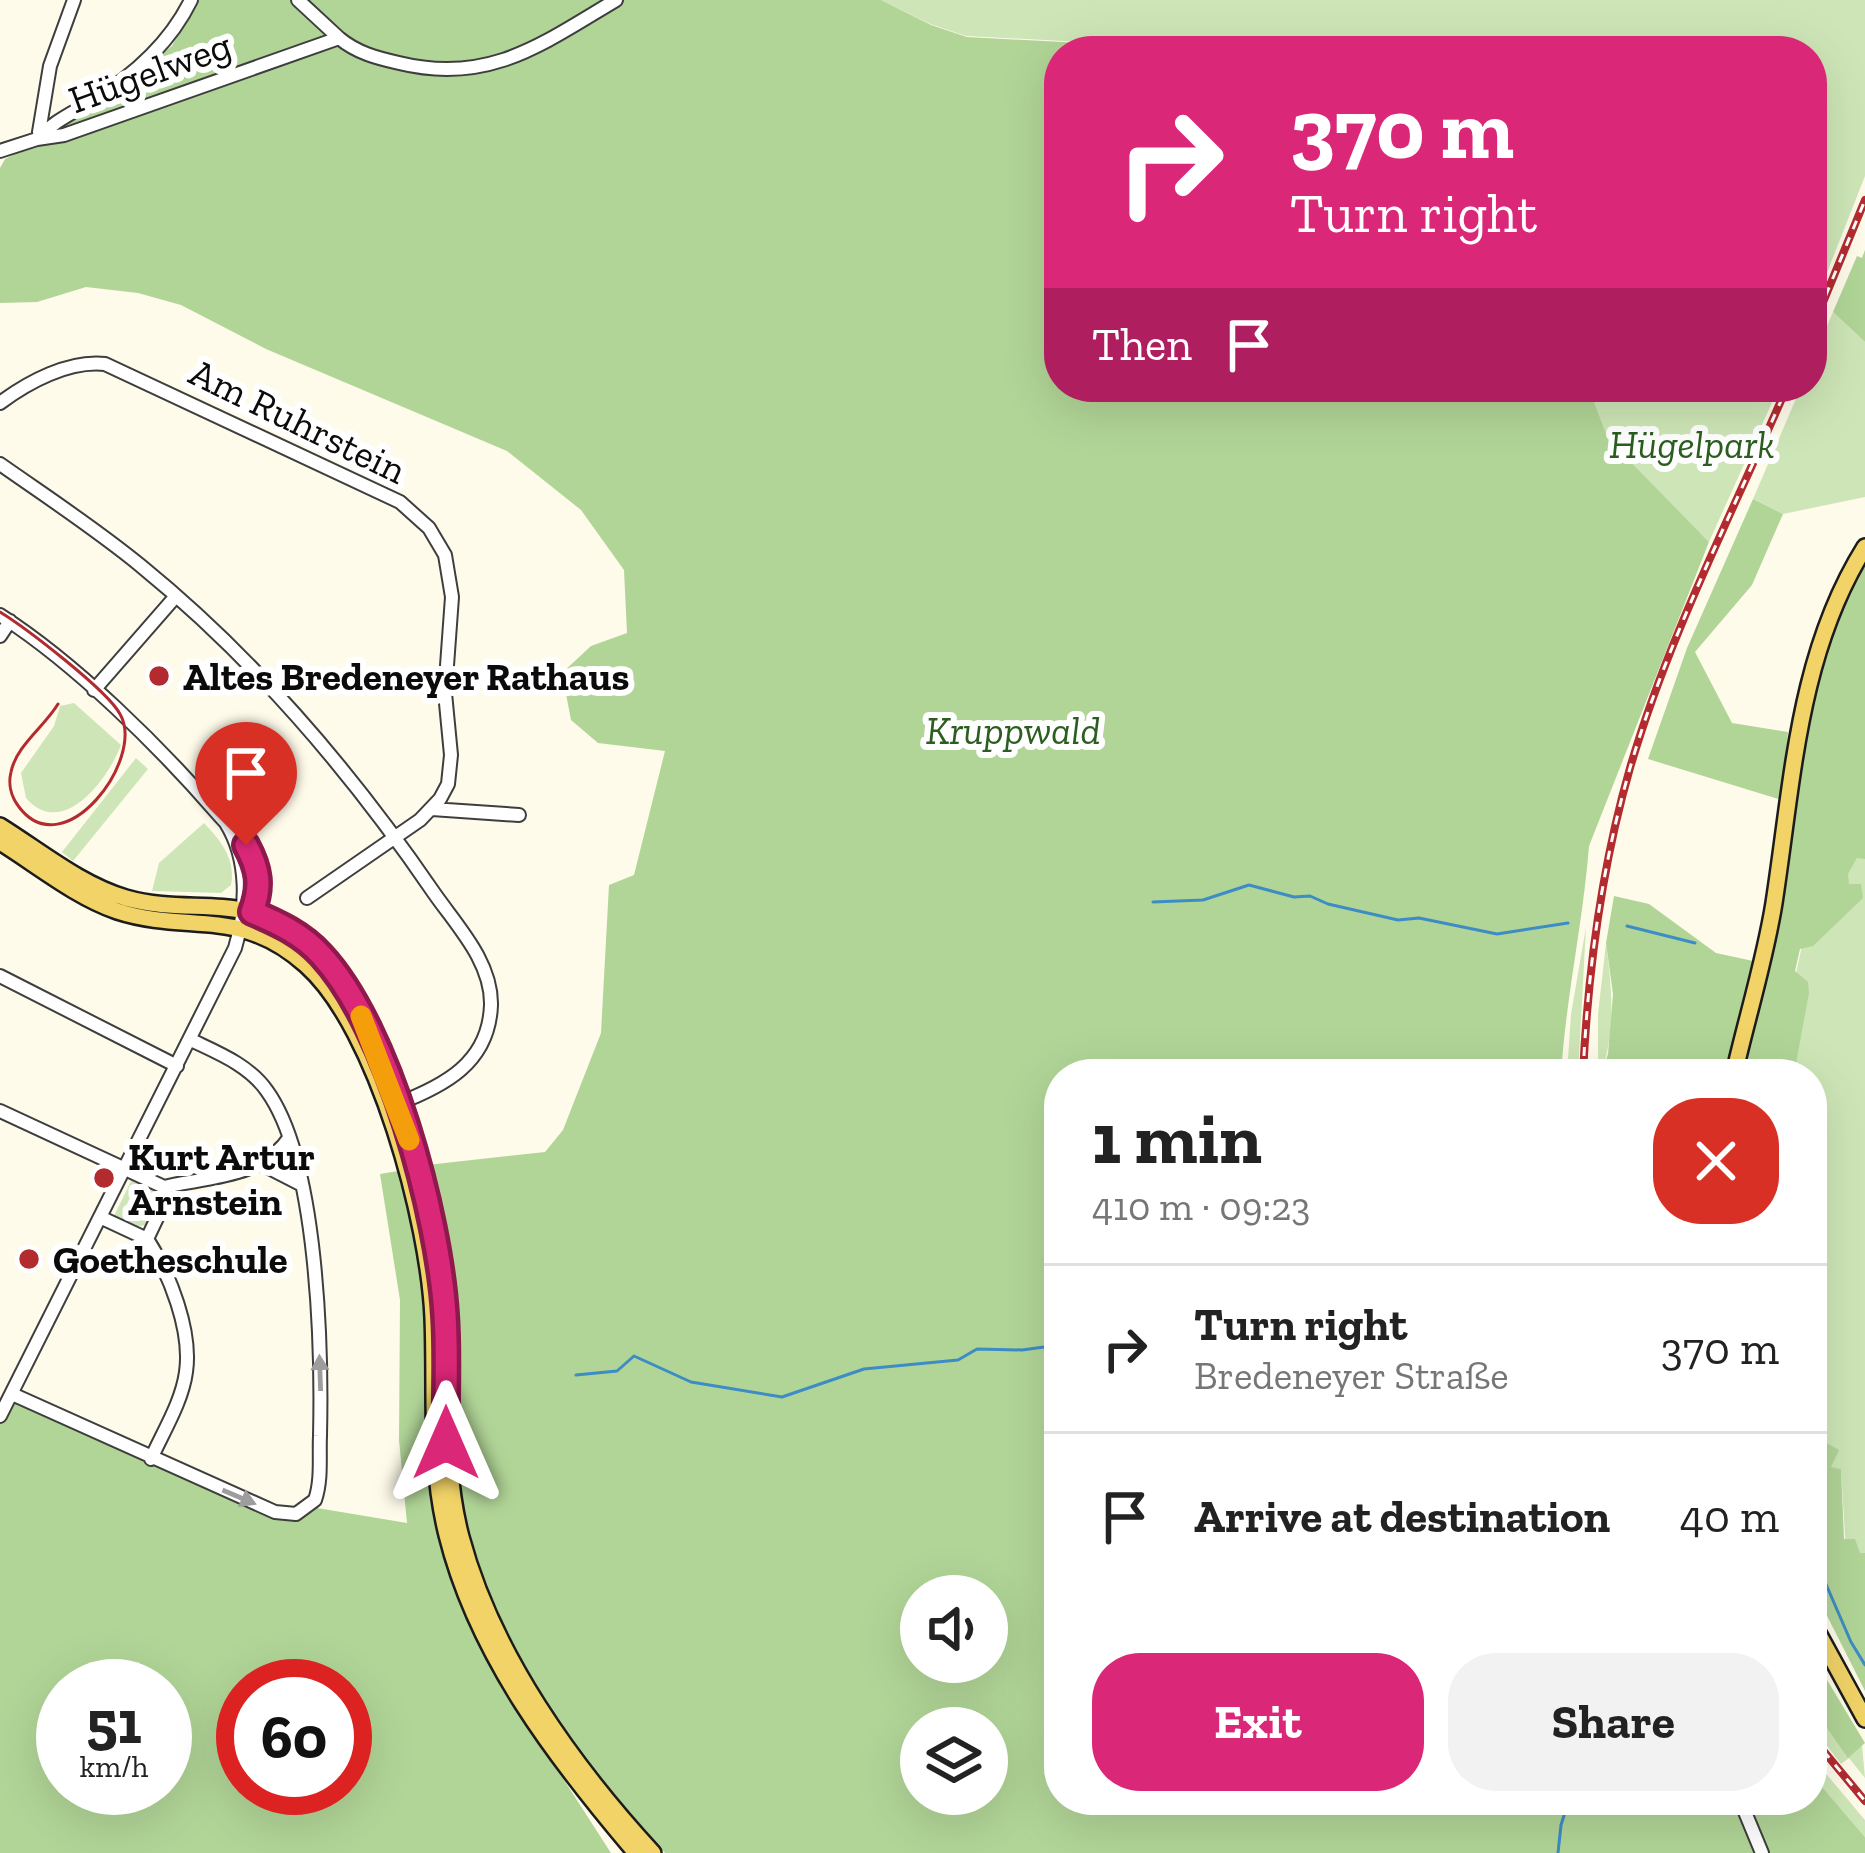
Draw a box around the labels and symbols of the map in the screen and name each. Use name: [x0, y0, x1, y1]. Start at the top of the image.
street label: Hügelweg: [62, 21, 238, 123]
street label: Am Ruhrstein: [182, 348, 414, 494]
park label: Hügelpark: [1609, 421, 1775, 468]
place label: Altes Bredeneyer Rathaus: [183, 653, 629, 700]
marker: Altes Bredeneyer Rathaus: [146, 663, 172, 689]
park label: Kruppwald: [926, 707, 1100, 754]
pin: [195, 722, 297, 845]
place label: Kurt Artur Arnstein: [128, 1133, 315, 1225]
marker: Kurt Artur Arnstein: [91, 1165, 117, 1191]
place label: Goetheschule: [53, 1236, 288, 1283]
marker: Goetheschule: [16, 1246, 42, 1272]
one-way arrow: [310, 1353, 329, 1391]
position arrow: [383, 1380, 509, 1506]
one-way arrow: [222, 1487, 257, 1507]
speed limit sign: 60: [216, 1659, 372, 1815]

